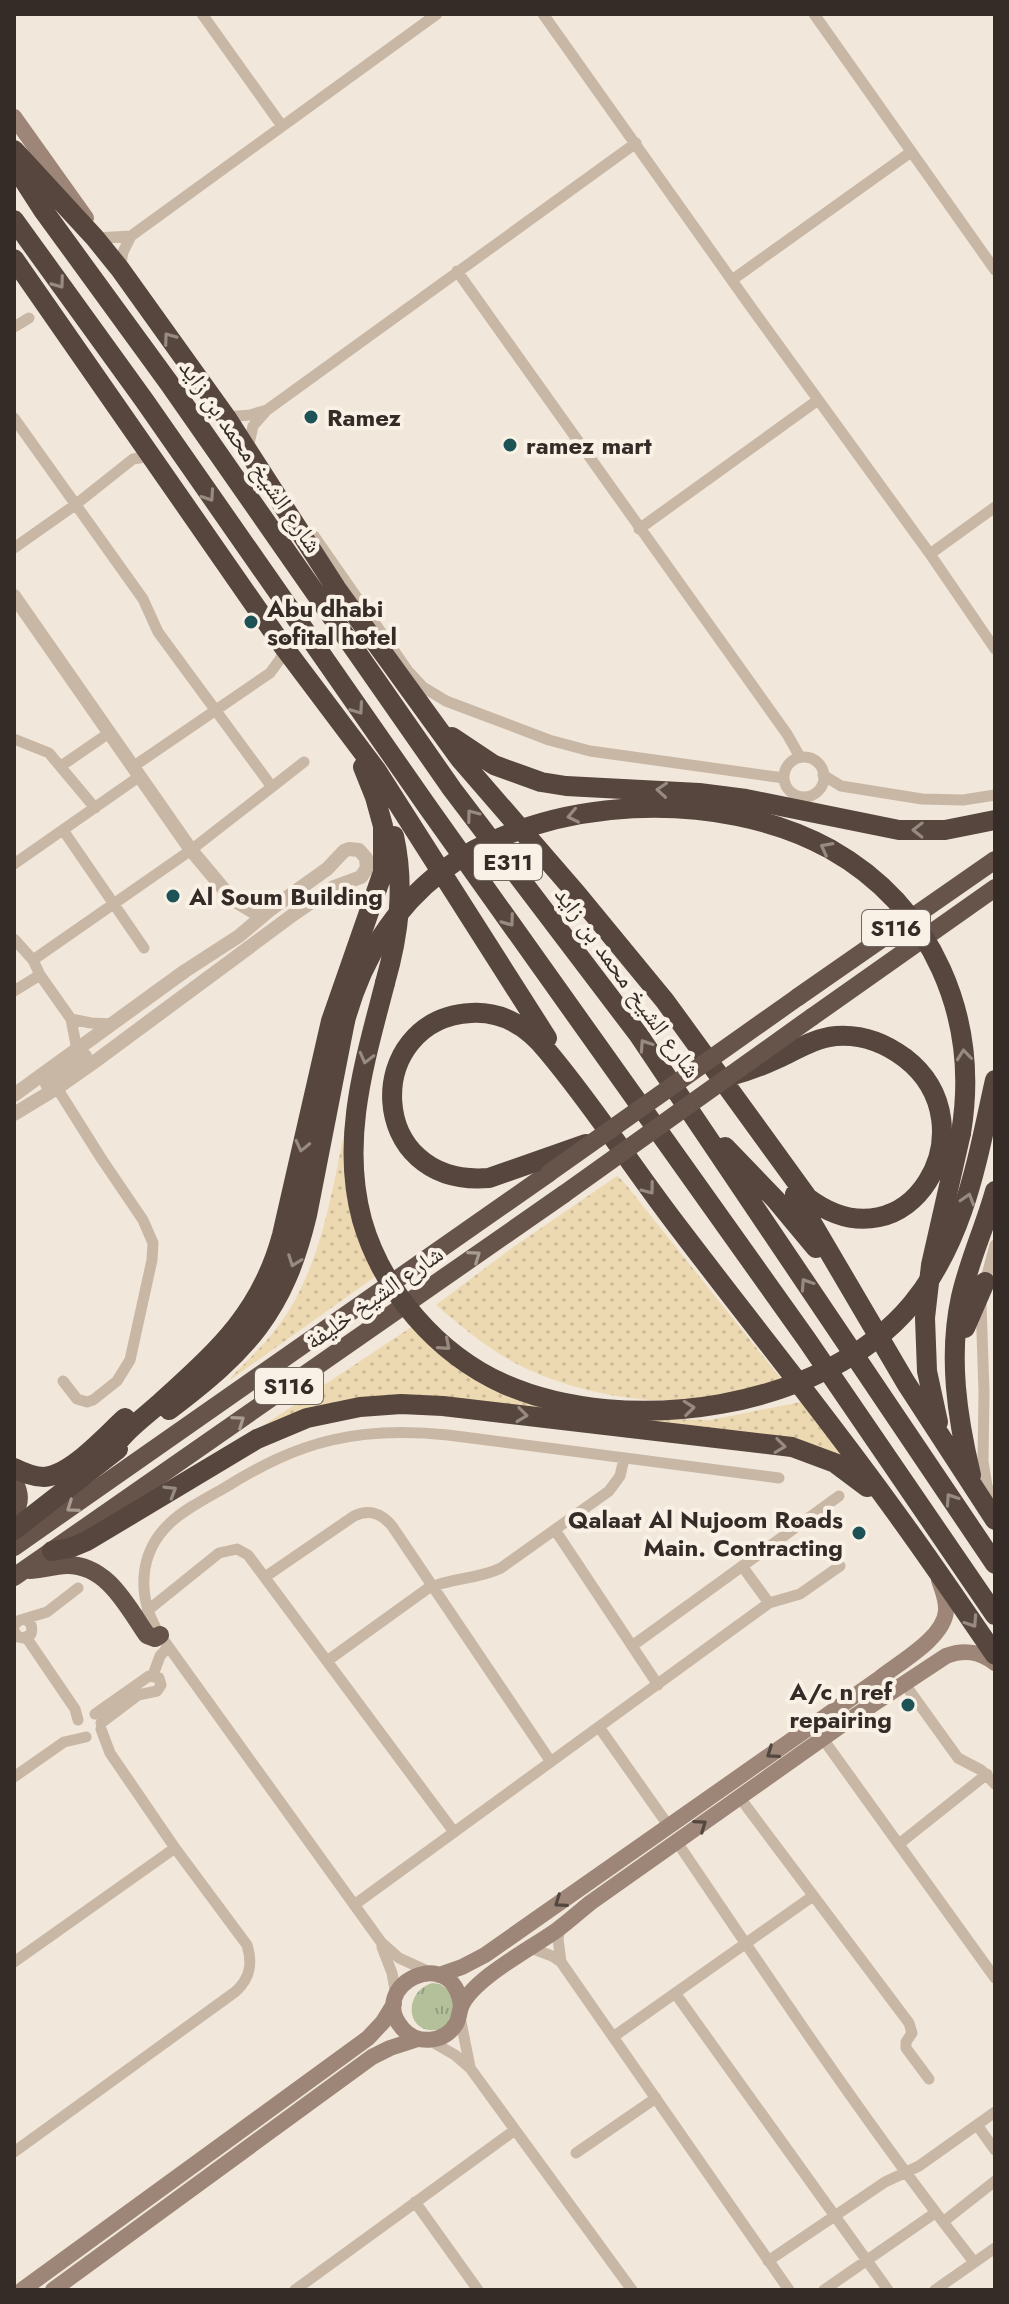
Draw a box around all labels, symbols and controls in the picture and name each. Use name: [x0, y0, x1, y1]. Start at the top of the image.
one-way arrow: [50, 275, 64, 289]
one-way arrow: [164, 333, 179, 347]
street label: شارع الشيخ محمد بن زايد: [171, 352, 331, 560]
place label: Ramez: [327, 400, 402, 435]
marker: Ramez: [302, 408, 320, 426]
place label: ramez mart: [526, 428, 652, 463]
marker: ramez mart: [501, 436, 519, 454]
one-way arrow: [199, 487, 214, 502]
place label: Abu dhabi sofital hotel: [266, 591, 397, 654]
marker: Abu dhabi sofital hotel: [242, 613, 260, 631]
one-way arrow: [348, 700, 363, 714]
one-way arrow: [655, 782, 668, 799]
one-way arrow: [567, 807, 580, 824]
one-way arrow: [467, 809, 481, 824]
one-way arrow: [911, 822, 924, 839]
one-way arrow: [820, 842, 835, 858]
road number: E311: [474, 844, 542, 880]
place label: Al Soum Building: [188, 879, 383, 914]
street label: شارع الشيخ محمد بن زايد: [546, 879, 710, 1085]
marker: Al Soum Building: [164, 887, 182, 905]
road number: S116: [862, 910, 930, 946]
one-way arrow: [499, 912, 514, 927]
one-way arrow: [640, 1039, 655, 1053]
one-way arrow: [956, 1048, 973, 1061]
one-way arrow: [358, 1051, 375, 1065]
one-way arrow: [294, 1138, 311, 1152]
one-way arrow: [640, 1180, 654, 1195]
one-way arrow: [959, 1192, 975, 1206]
street label: شارع الشيخ خليفة: [298, 1236, 450, 1358]
one-way arrow: [467, 1251, 481, 1266]
one-way arrow: [287, 1253, 304, 1267]
one-way arrow: [801, 1278, 816, 1293]
one-way arrow: [435, 1336, 450, 1350]
road number: S116: [255, 1368, 323, 1404]
one-way arrow: [682, 1400, 696, 1417]
one-way arrow: [515, 1406, 529, 1423]
one-way arrow: [230, 1416, 244, 1431]
one-way arrow: [774, 1437, 787, 1454]
one-way arrow: [162, 1485, 176, 1500]
one-way arrow: [946, 1494, 961, 1508]
one-way arrow: [66, 1497, 80, 1512]
place label: Qalaat Al Nujoom Roads Main. Contracting: [568, 1502, 843, 1565]
marker: Qalaat Al Nujoom Roads Main. Contracting: [850, 1524, 868, 1542]
one-way arrow: [962, 1613, 977, 1627]
place label: A/c n ref repairing: [788, 1674, 894, 1737]
marker: A/c n ref repairing: [899, 1696, 917, 1714]
one-way arrow: [767, 1743, 781, 1758]
one-way arrow: [693, 1820, 707, 1835]
one-way arrow: [554, 1892, 568, 1907]

